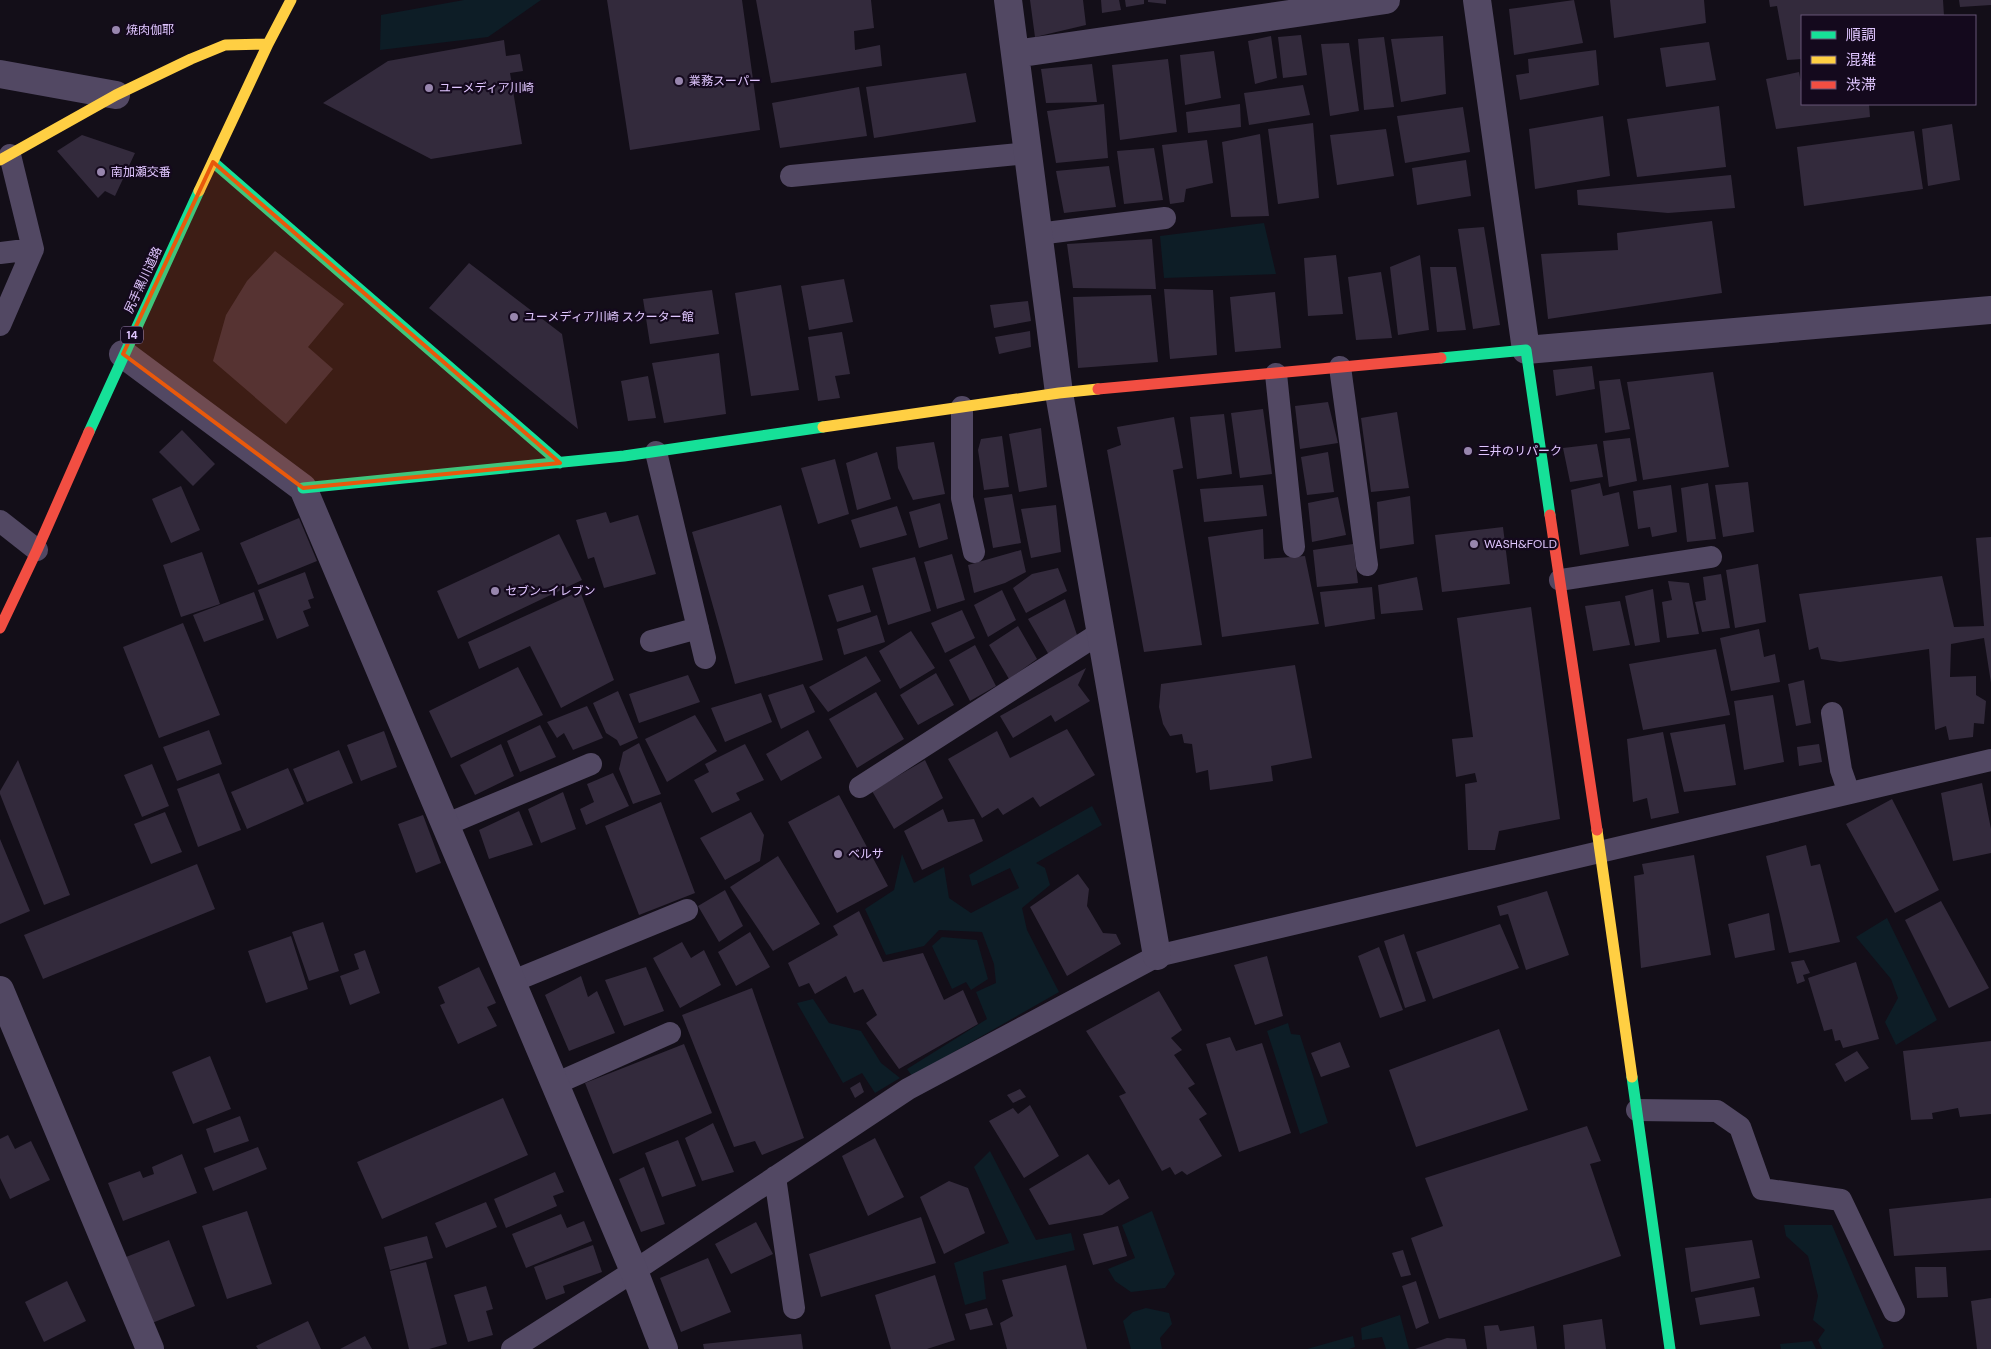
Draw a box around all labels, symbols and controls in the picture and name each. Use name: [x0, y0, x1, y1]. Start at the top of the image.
legend: [1801, 15, 1976, 105]
place label: 焼肉伽耶: [126, 22, 174, 38]
marker: 焼肉伽耶: [110, 24, 122, 36]
text: 順調: [1846, 25, 1876, 45]
text: 混雑: [1846, 50, 1876, 70]
place label: 業務スーパー: [689, 73, 761, 89]
marker: 業務スーパー: [673, 75, 685, 87]
text: 渋滞: [1846, 75, 1876, 95]
place label: ユーメディア川崎: [439, 80, 534, 96]
marker: ユーメディア川崎: [423, 82, 435, 94]
place label: 南加瀬交番: [111, 164, 171, 180]
marker: 南加瀬交番: [95, 166, 107, 178]
street label: 尻手黒川道路: [121, 244, 165, 316]
place label: ユーメディア川崎 スクーター館: [524, 309, 694, 325]
marker: ユーメディア川崎 スクーター館: [508, 311, 520, 323]
road number: 14: [121, 326, 143, 344]
place label: 三井のリパーク: [1478, 443, 1562, 459]
marker: 三井のリパーク: [1462, 445, 1474, 457]
place label: WASH&FOLD: [1484, 536, 1557, 552]
marker: WASH&FOLD: [1468, 538, 1480, 550]
place label: セブン-イレブン: [505, 583, 596, 599]
marker: セブン-イレブン: [489, 585, 501, 597]
place label: ベルサ: [848, 846, 884, 862]
marker: ベルサ: [832, 848, 844, 860]

